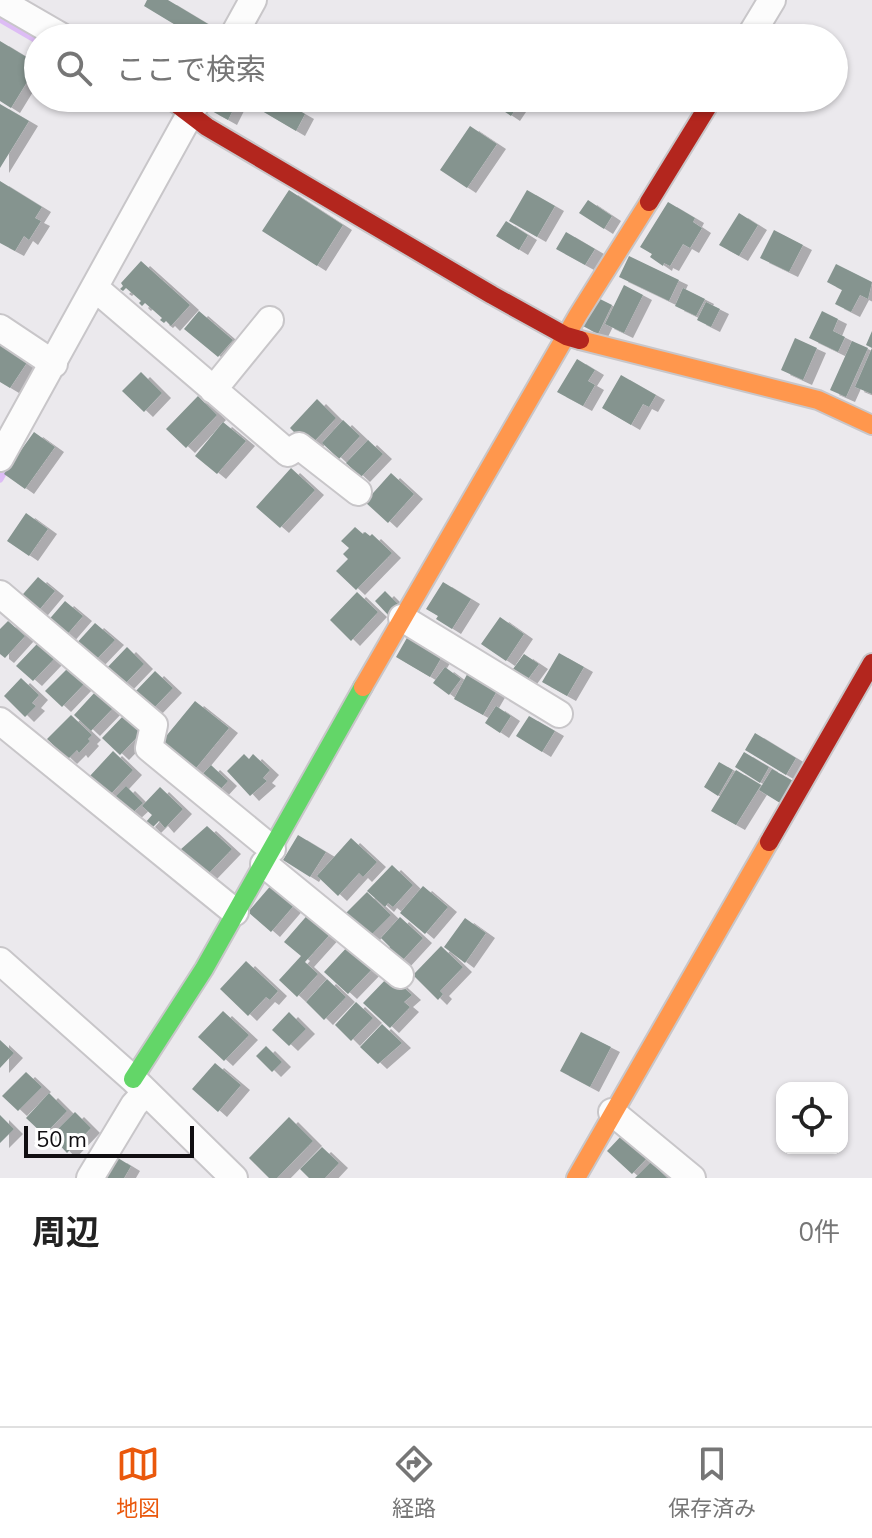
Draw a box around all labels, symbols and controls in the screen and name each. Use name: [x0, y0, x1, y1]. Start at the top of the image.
search box: [24, 24, 848, 112]
icon: search: [52, 46, 96, 90]
text: ここで検索: [116, 50, 266, 91]
map controls: [776, 1082, 848, 1154]
button: locate: [776, 1082, 848, 1154]
scale bar: [24, 1122, 194, 1158]
text: 50 m: [36, 1125, 87, 1155]
text: 周辺: [32, 1210, 100, 1256]
text: 0件: [798, 1215, 840, 1250]
tab: 地図: [116, 1442, 160, 1524]
tab: 経路: [392, 1442, 436, 1524]
tab: 保存済み: [668, 1442, 756, 1524]

